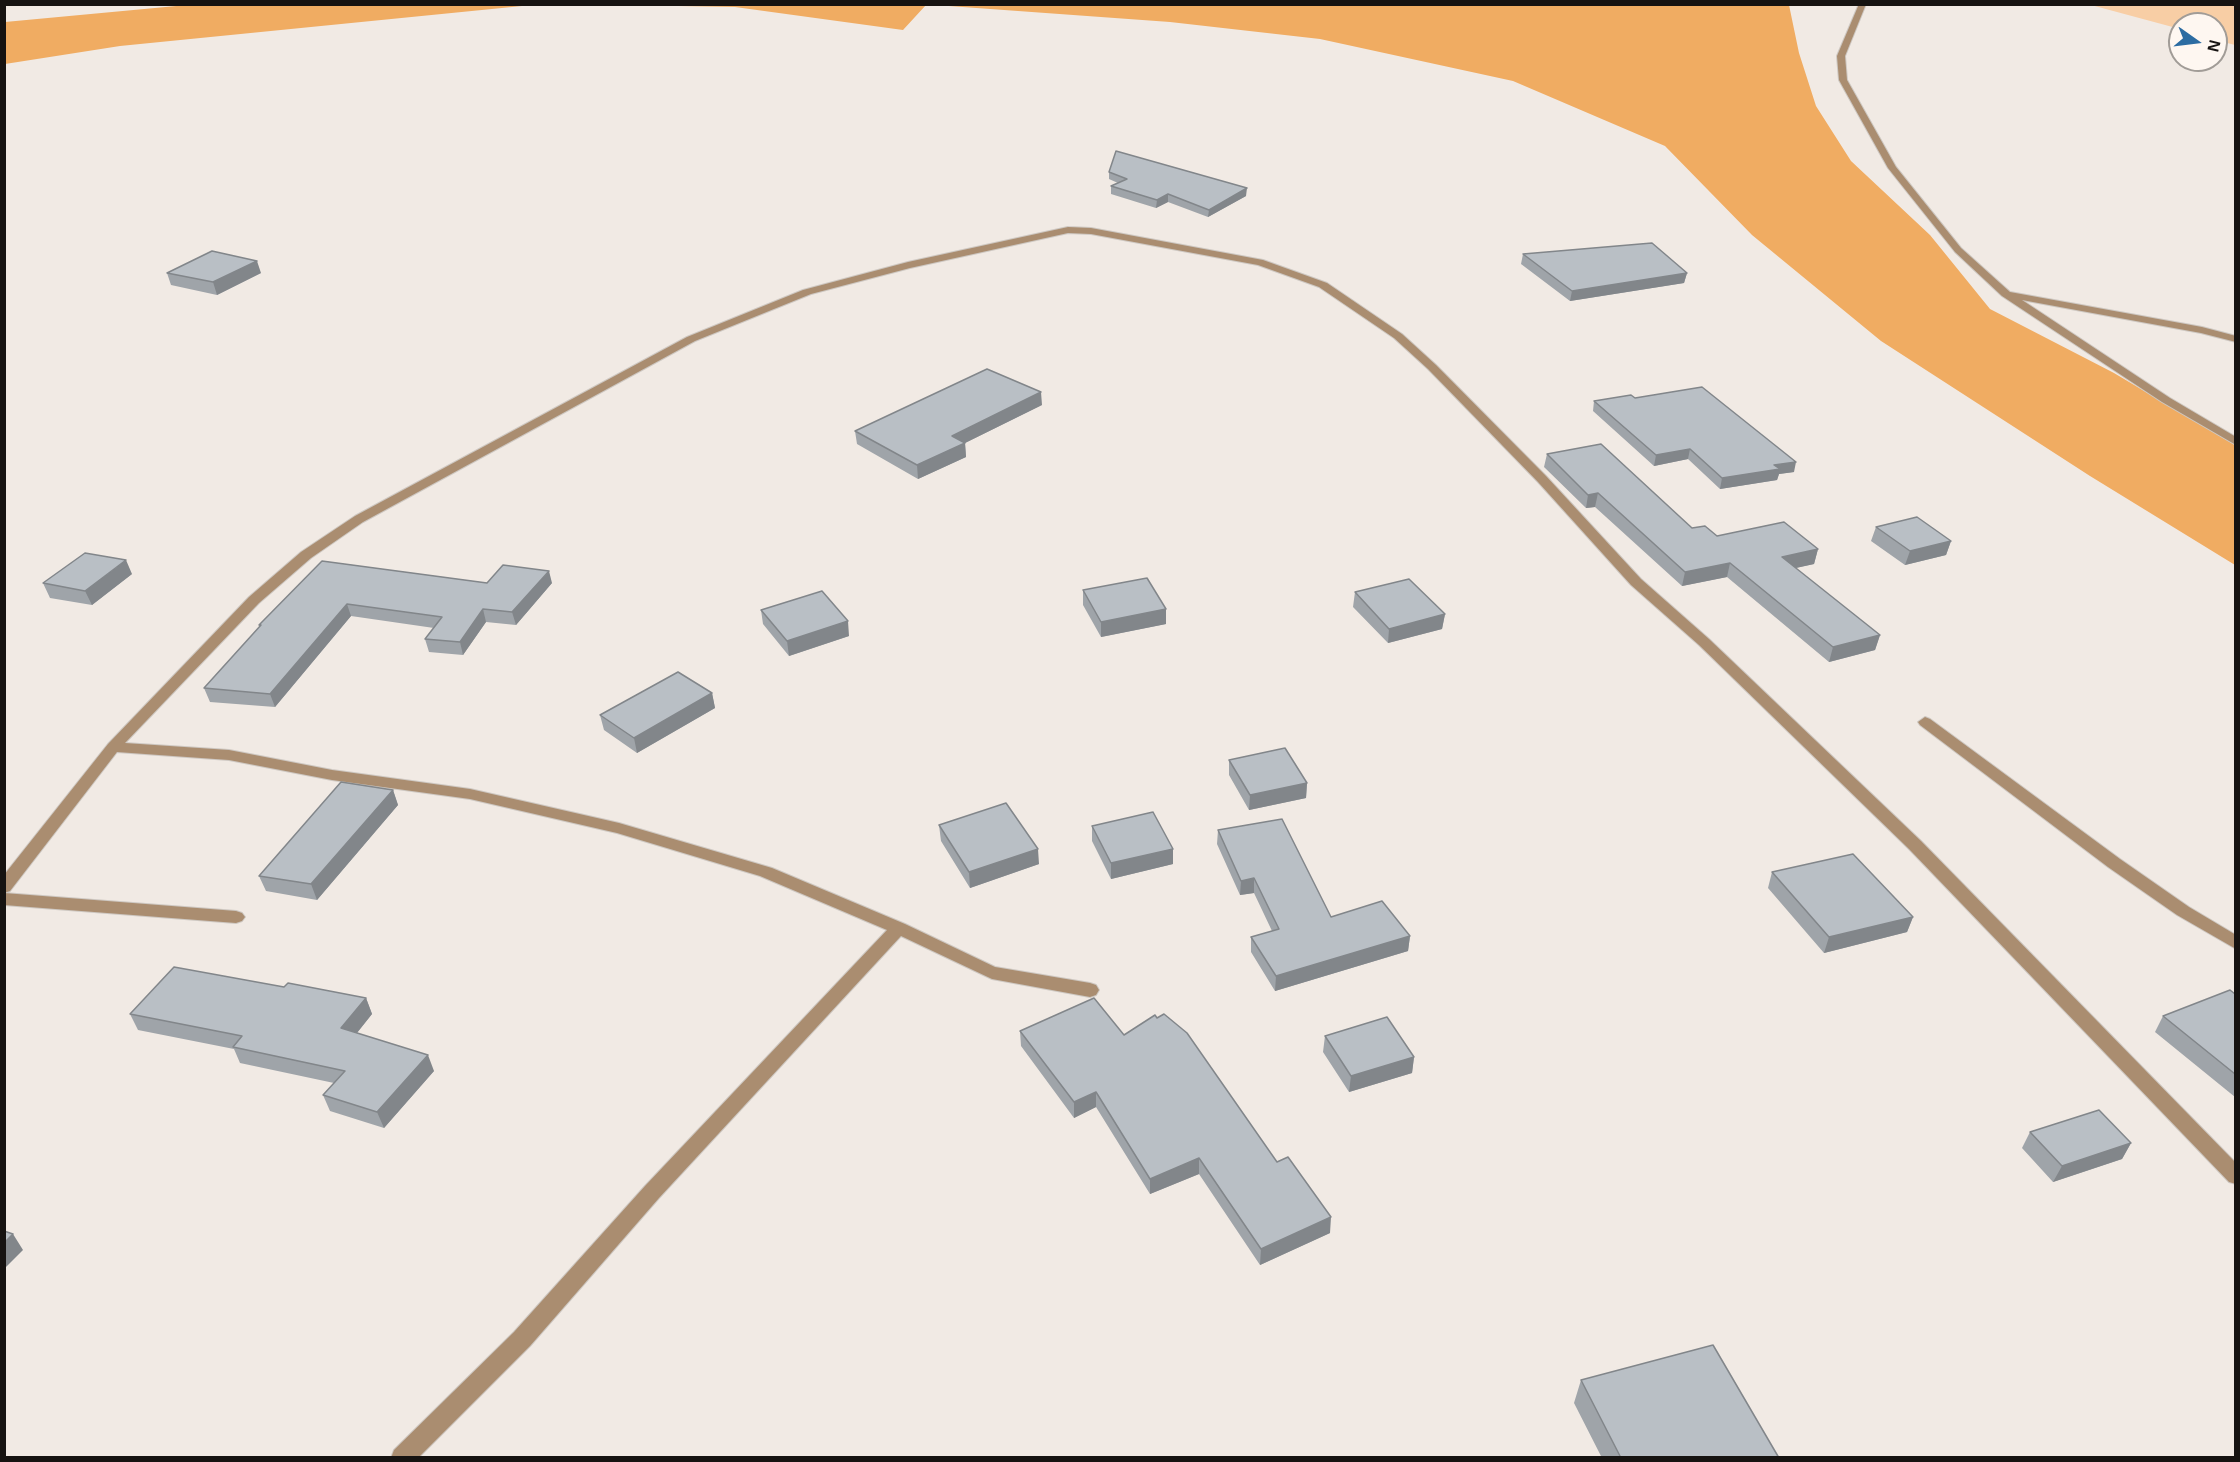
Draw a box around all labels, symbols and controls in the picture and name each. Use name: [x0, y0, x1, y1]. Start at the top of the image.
north arrow: [2168, 12, 2228, 72]
text: N: [2204, 38, 2224, 54]

